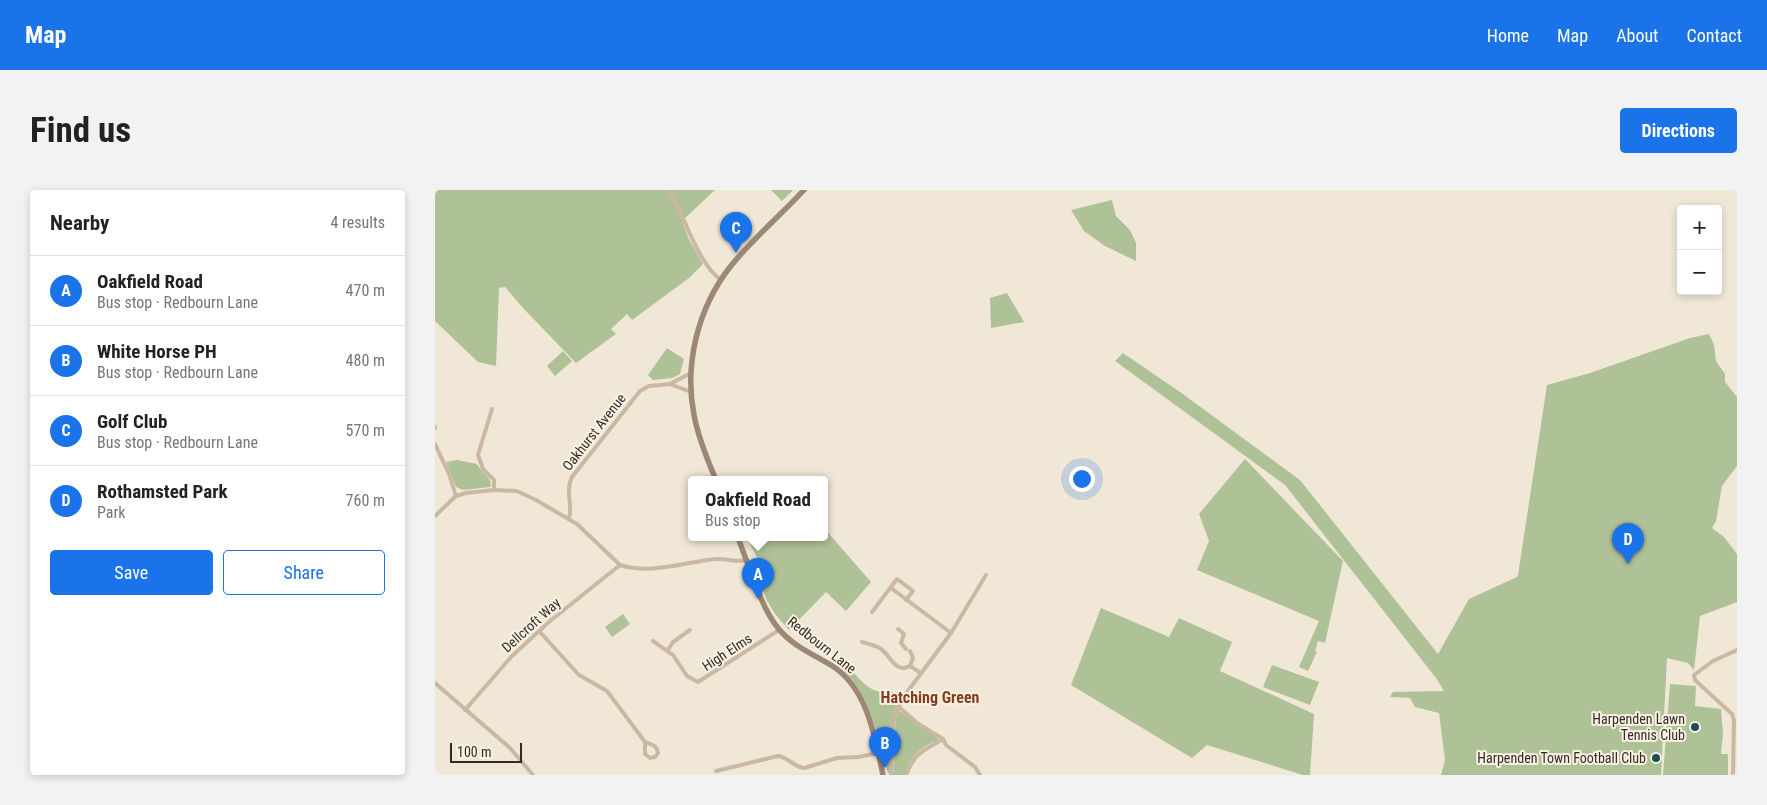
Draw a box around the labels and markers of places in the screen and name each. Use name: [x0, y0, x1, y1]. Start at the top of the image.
pin: C: [720, 212, 752, 253]
pin: D: [1612, 523, 1644, 564]
pin: A: [742, 558, 774, 599]
place label: Harpenden Lawn Tennis Club: [1592, 711, 1685, 743]
marker: Harpenden Lawn Tennis Club: [1689, 721, 1701, 733]
pin: B: [869, 727, 901, 768]
place label: Harpenden Town Football Club: [1477, 750, 1646, 766]
marker: Harpenden Town Football Club: [1650, 752, 1662, 764]

